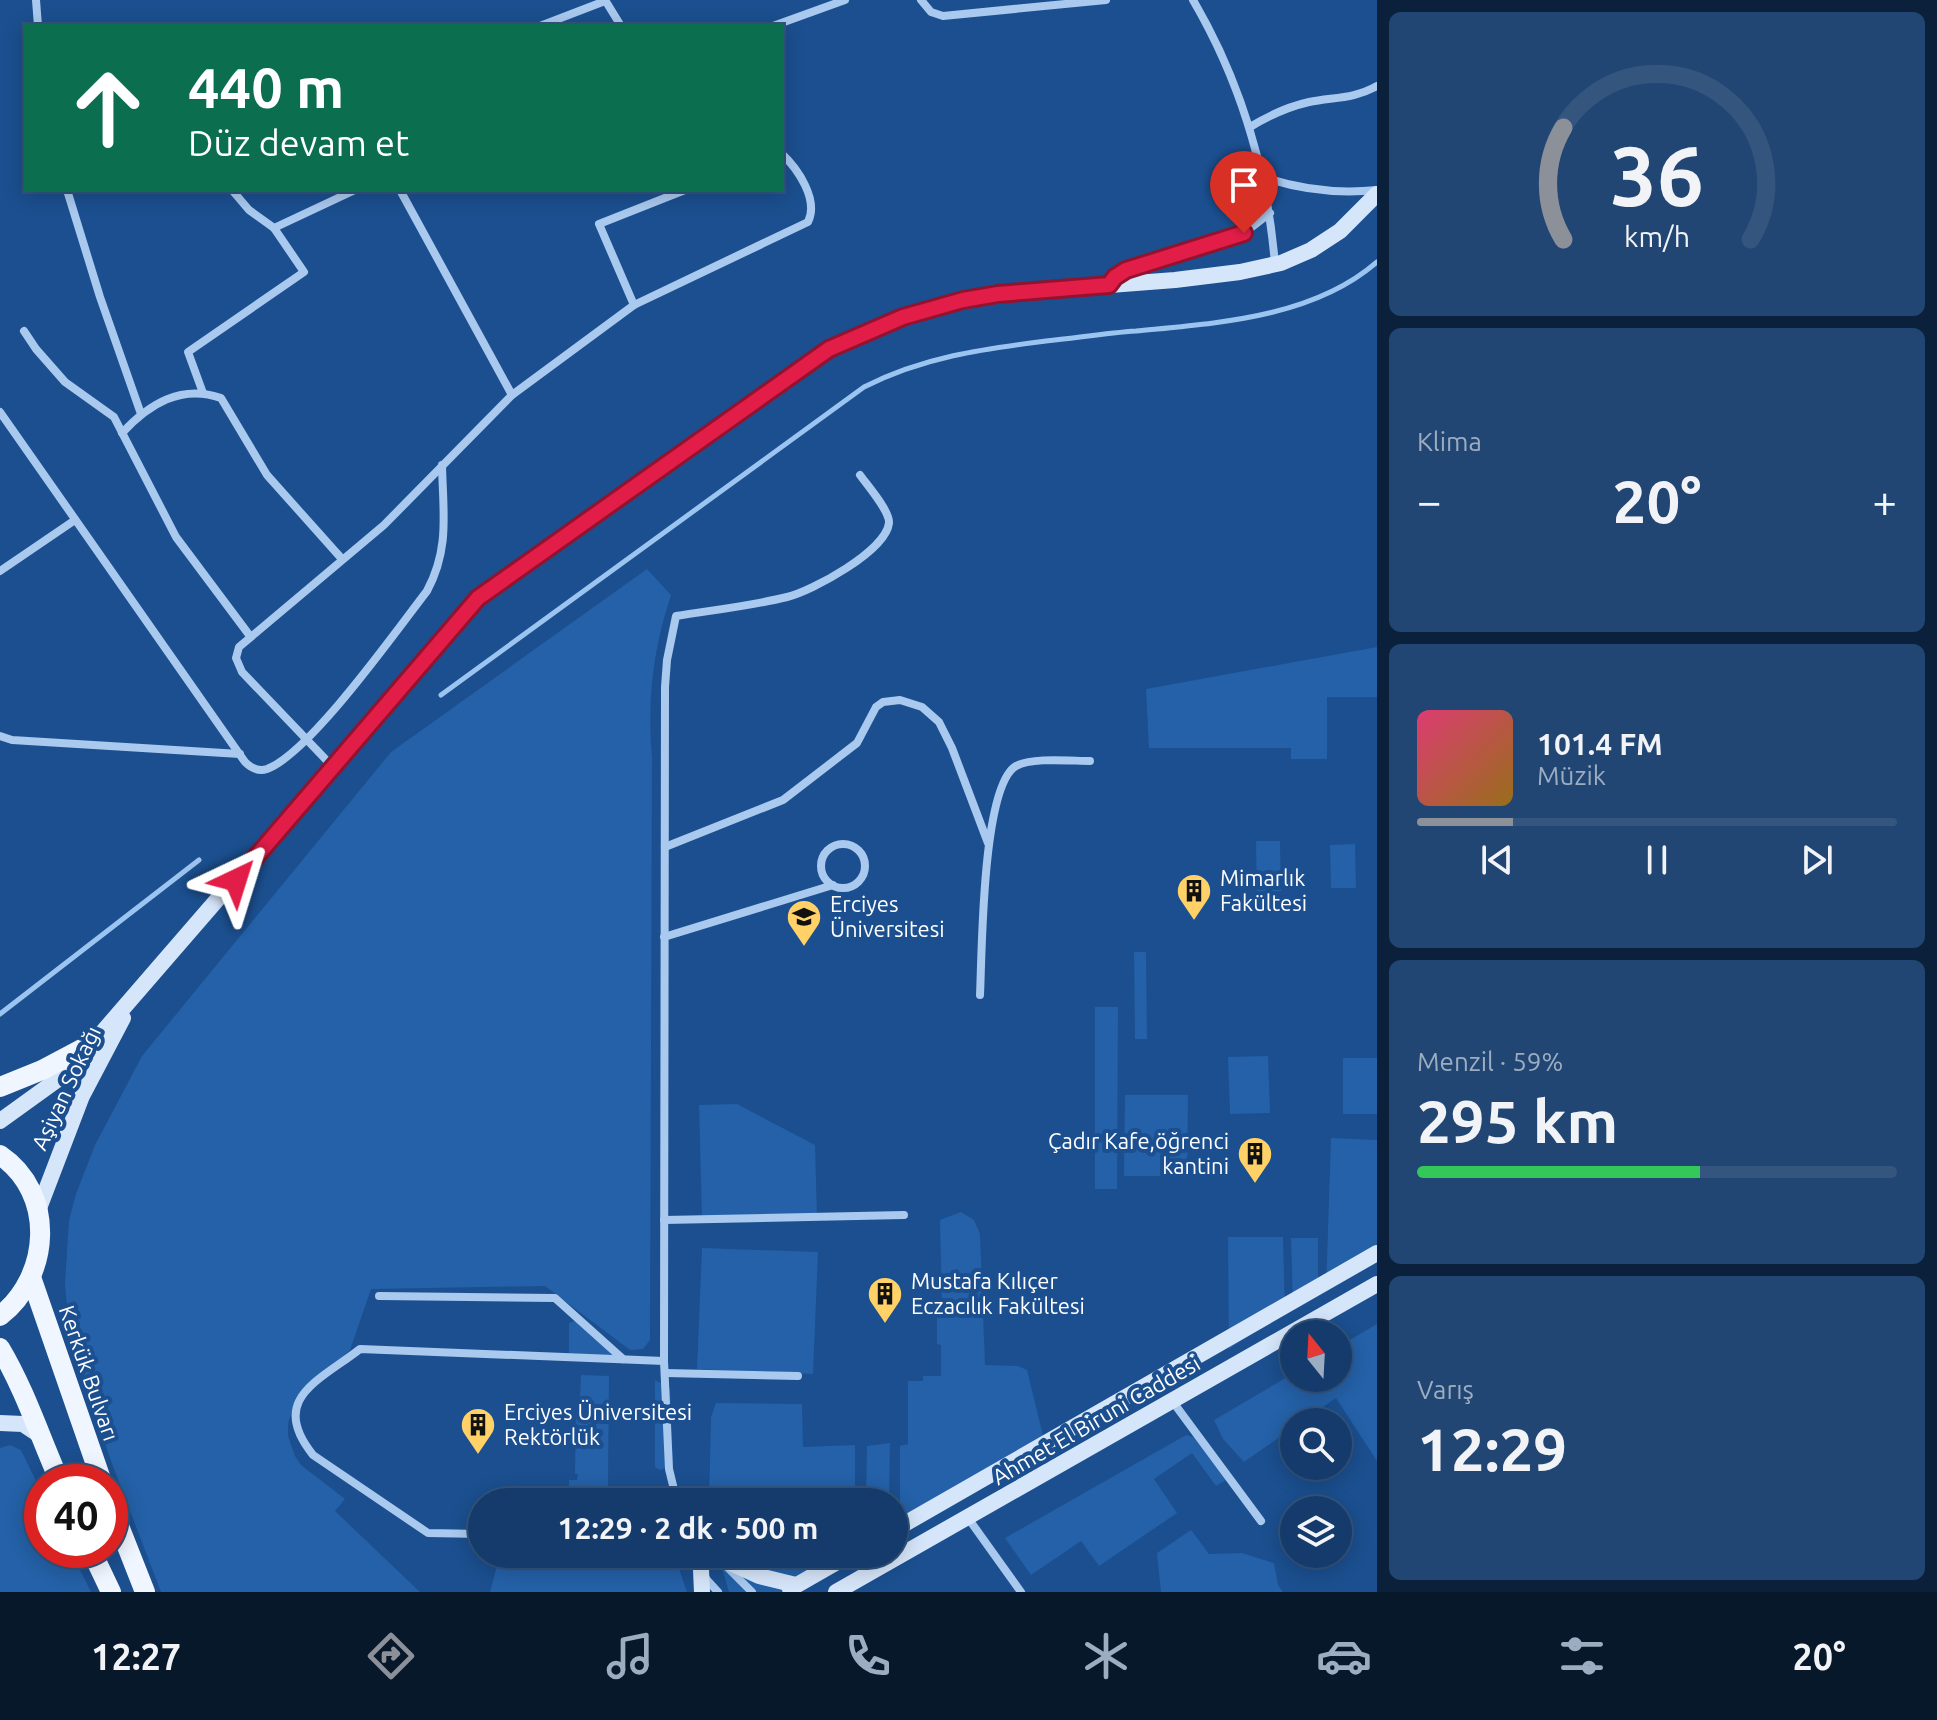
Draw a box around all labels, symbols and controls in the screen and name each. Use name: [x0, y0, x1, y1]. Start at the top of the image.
icon: ahead: [56, 56, 160, 160]
text: 440 m: [188, 56, 344, 119]
text: Düz devam et: [188, 122, 409, 163]
text: 36: [1610, 128, 1704, 222]
pin: [1210, 151, 1278, 233]
icon: arrive: [1222, 163, 1266, 207]
text: km/h: [1624, 220, 1690, 252]
text: Klima: [1417, 427, 1482, 456]
text: 20°: [1613, 467, 1701, 534]
text: −: [1417, 476, 1442, 525]
text: +: [1872, 476, 1897, 525]
text: 101.4 FM: [1537, 727, 1663, 761]
text: Müzik: [1537, 761, 1606, 790]
position arrow: [194, 838, 278, 922]
icon: previous: [1475, 838, 1519, 882]
icon: pause: [1635, 838, 1679, 882]
icon: next: [1795, 838, 1839, 882]
place label: Mimarlık Fakültesi: [1220, 865, 1307, 915]
building icon: Mimarlık Fakültesi: [1175, 872, 1213, 922]
place label: Erciyes Üniversitesi: [830, 891, 945, 941]
school or university icon: Erciyes Üniversitesi: [785, 898, 823, 948]
street label: Aşiyan Sokağı: [26, 1022, 105, 1154]
text: Menzil · 59%: [1417, 1047, 1563, 1076]
text: 295 km: [1417, 1087, 1618, 1154]
place label: Çadır Kafe,öğrenci kantini: [1048, 1128, 1229, 1178]
building icon: Çadır Kafe,öğrenci kantini: [1236, 1135, 1274, 1185]
place label: Mustafa Kılıçer Eczacılık Fakültesi: [911, 1268, 1085, 1318]
building icon: Mustafa Kılıçer Eczacılık Fakültesi: [866, 1275, 904, 1325]
street label: Kerkük Bulvarı: [55, 1302, 124, 1444]
north arrow: [1280, 1320, 1352, 1392]
map controls: [1280, 1320, 1352, 1568]
street label: Ahmet El Biruni Caddesi: [987, 1350, 1204, 1489]
text: Varış: [1417, 1375, 1474, 1404]
place label: Erciyes Üniversitesi Rektörlük: [504, 1399, 692, 1449]
building icon: Erciyes Üniversitesi Rektörlük: [459, 1406, 497, 1456]
button: search: [1280, 1408, 1352, 1480]
text: 12:29: [1417, 1415, 1567, 1482]
speed limit sign: 40: [24, 1464, 128, 1568]
button: layers: [1280, 1496, 1352, 1568]
text: 12:29 · 2 dk · 500 m: [558, 1511, 818, 1545]
icon: directions: [363, 1628, 419, 1684]
icon: music: [602, 1628, 658, 1684]
icon: phone: [840, 1628, 896, 1684]
icon: climate: [1078, 1628, 1134, 1684]
icon: car: [1316, 1628, 1372, 1684]
icon: filters: [1554, 1628, 1610, 1684]
text: 12:27: [91, 1636, 181, 1677]
text: 20°: [1792, 1636, 1846, 1677]

